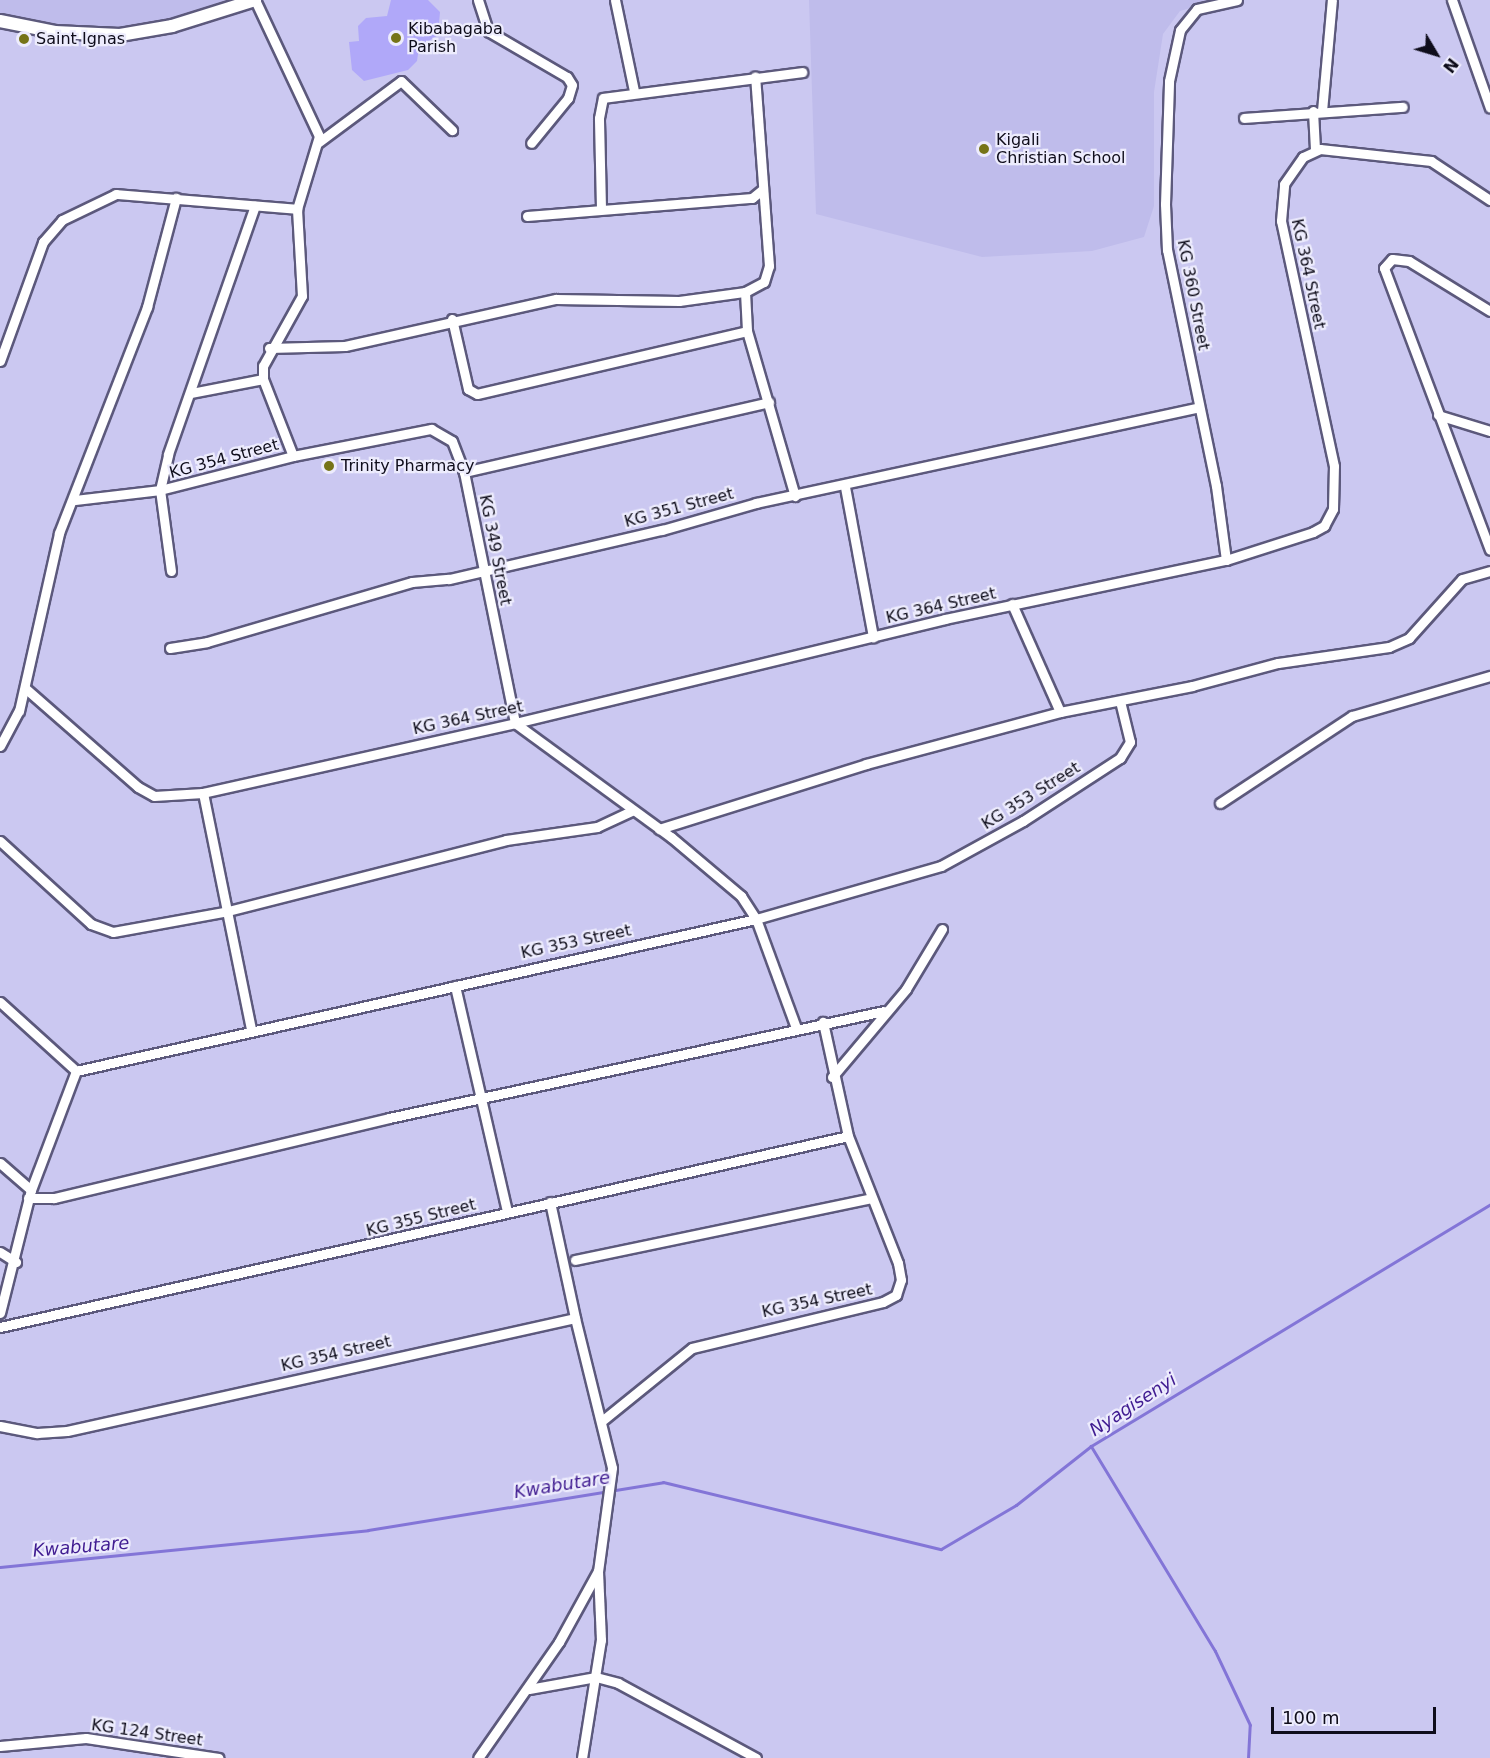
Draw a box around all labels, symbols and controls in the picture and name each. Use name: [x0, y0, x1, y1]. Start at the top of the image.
place label: Kibabagaba Parish: [408, 19, 503, 57]
north arrow: [1406, 24, 1466, 84]
place label: Saint Ignas: [36, 29, 125, 49]
marker: Kibabagaba Parish: [389, 31, 403, 45]
marker: Saint Ignas: [17, 32, 31, 46]
text: N: [1439, 54, 1462, 77]
place label: Kigali Christian School: [996, 130, 1126, 168]
marker: Kigali Christian School: [977, 142, 991, 156]
street label: KG 364 Street: [1287, 217, 1329, 331]
street label: KG 360 Street: [1173, 238, 1213, 352]
street label: KG 354 Street: [167, 435, 281, 483]
place label: Trinity Pharmacy: [341, 456, 474, 476]
marker: Trinity Pharmacy: [322, 459, 336, 473]
street label: KG 351 Street: [622, 484, 736, 532]
street label: KG 349 Street: [475, 493, 515, 607]
street label: KG 364 Street: [884, 584, 998, 628]
street label: KG 364 Street: [411, 697, 525, 739]
street label: KG 353 Street: [978, 758, 1084, 834]
street label: KG 353 Street: [519, 921, 633, 963]
street label: KG 355 Street: [364, 1195, 478, 1241]
street label: KG 354 Street: [760, 1280, 874, 1322]
street label: KG 354 Street: [279, 1332, 393, 1376]
water label: Nyagisenyi: [1086, 1369, 1180, 1441]
water label: Kwabutare: [512, 1467, 612, 1503]
water label: Kwabutare: [32, 1532, 130, 1562]
scale bar: [1274, 1695, 1439, 1733]
text: 100 m: [1282, 1707, 1340, 1728]
street label: KG 124 Street: [90, 1716, 204, 1750]

